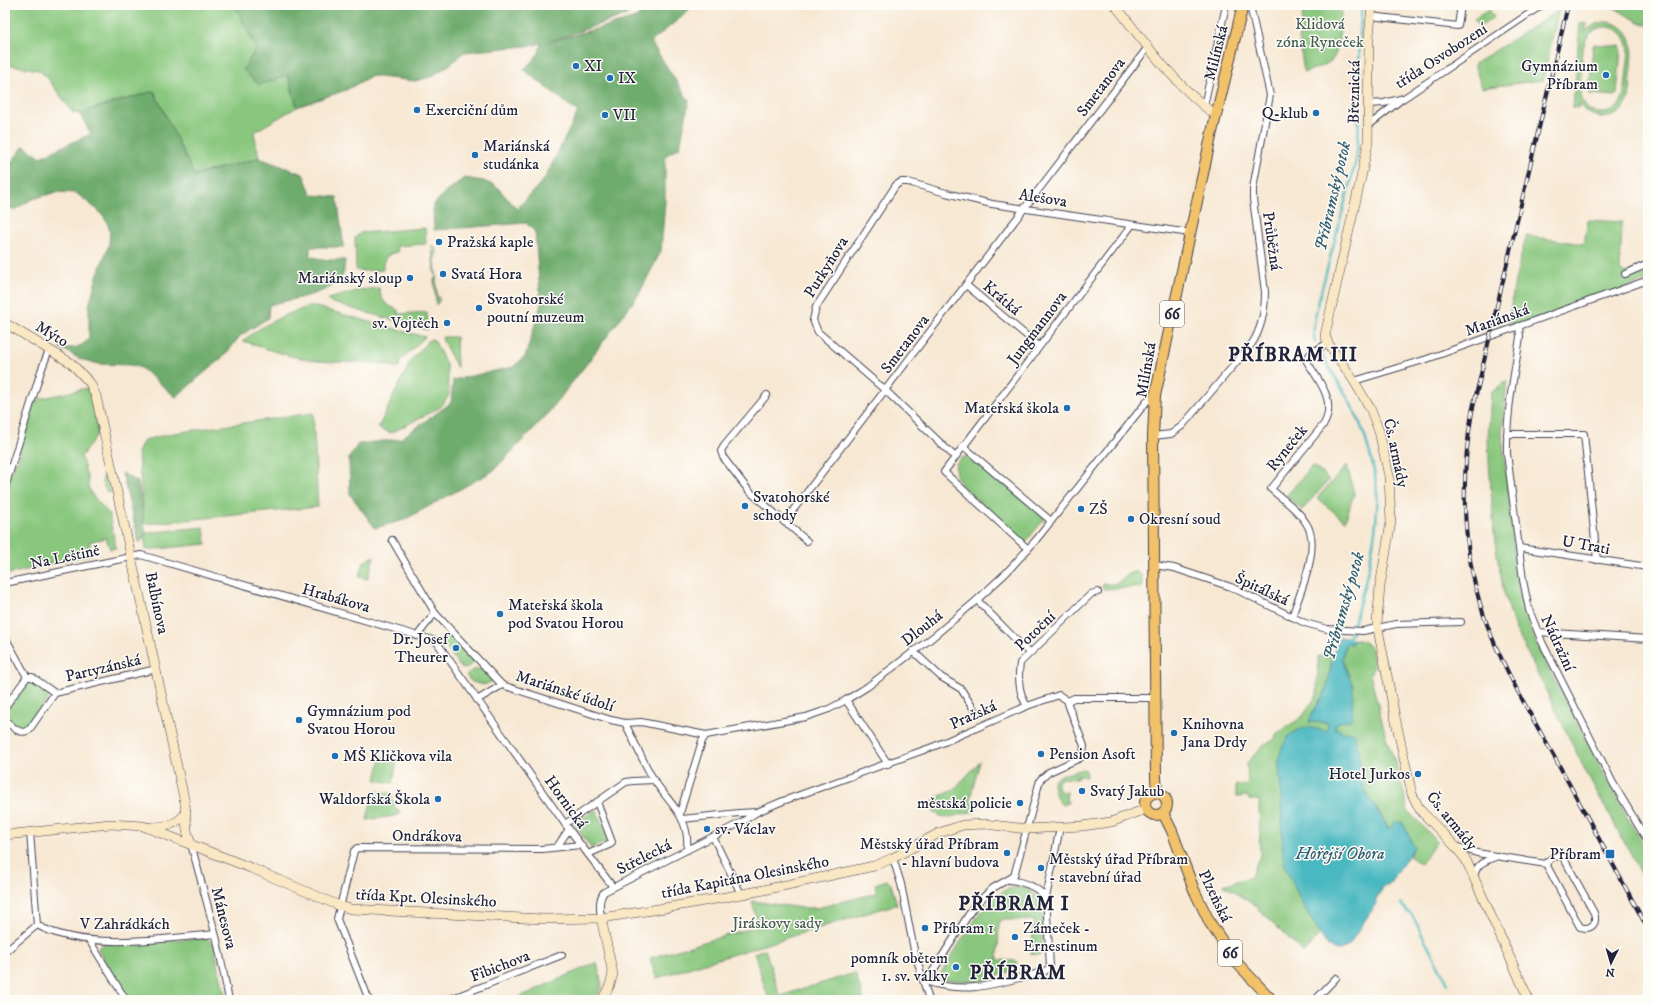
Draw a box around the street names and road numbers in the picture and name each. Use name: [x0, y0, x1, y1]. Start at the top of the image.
street label: třída Osvobození: [1391, 18, 1492, 93]
street label: Milínská: [1200, 23, 1233, 83]
street label: Smetanova: [1072, 53, 1130, 121]
street label: Březnická: [1343, 60, 1365, 124]
street label: Alešova: [1017, 184, 1069, 212]
street label: Průběžná: [1258, 210, 1286, 272]
street label: Purkyňova: [799, 233, 853, 301]
street label: Krátká: [979, 276, 1025, 320]
street label: Jungmannova: [1002, 287, 1071, 370]
street label: Mariánská: [1462, 299, 1532, 341]
road number: 66: [1160, 301, 1184, 327]
street label: Smetanova: [876, 310, 934, 378]
street label: Mýto: [32, 316, 72, 352]
street label: Milínská: [1131, 340, 1161, 399]
street label: Čs. armády: [1379, 417, 1413, 490]
street label: Ryneček: [1262, 421, 1312, 475]
street label: U Trati: [1560, 531, 1612, 559]
street label: Na Leštině: [28, 540, 102, 574]
street label: Špitálská: [1232, 568, 1292, 610]
street label: Balbínova: [141, 570, 173, 636]
street label: Hrabákova: [300, 579, 373, 617]
street label: Dlouhá: [897, 605, 947, 650]
street label: Potoční: [1010, 606, 1060, 655]
street label: Nádražní: [1536, 612, 1580, 675]
street label: Partyzánská: [63, 650, 143, 686]
street label: Mariánské údolí: [513, 666, 618, 717]
street label: Pražská: [947, 696, 1000, 734]
street label: Hornická: [540, 771, 592, 833]
street label: Čs. armády: [1422, 787, 1482, 855]
street label: Ondrákova: [392, 825, 462, 847]
street label: Střelecká: [613, 835, 675, 879]
street label: třída Kapitána Olesinského: [659, 851, 831, 903]
street label: Plzeňská: [1194, 866, 1236, 926]
street label: třída Kpt. Olesinského: [355, 884, 497, 912]
street label: Mánesova: [207, 885, 241, 951]
street label: V Zahrádkách: [79, 914, 170, 934]
road number: 66: [1218, 940, 1242, 966]
street label: Fibichova: [467, 945, 533, 987]

